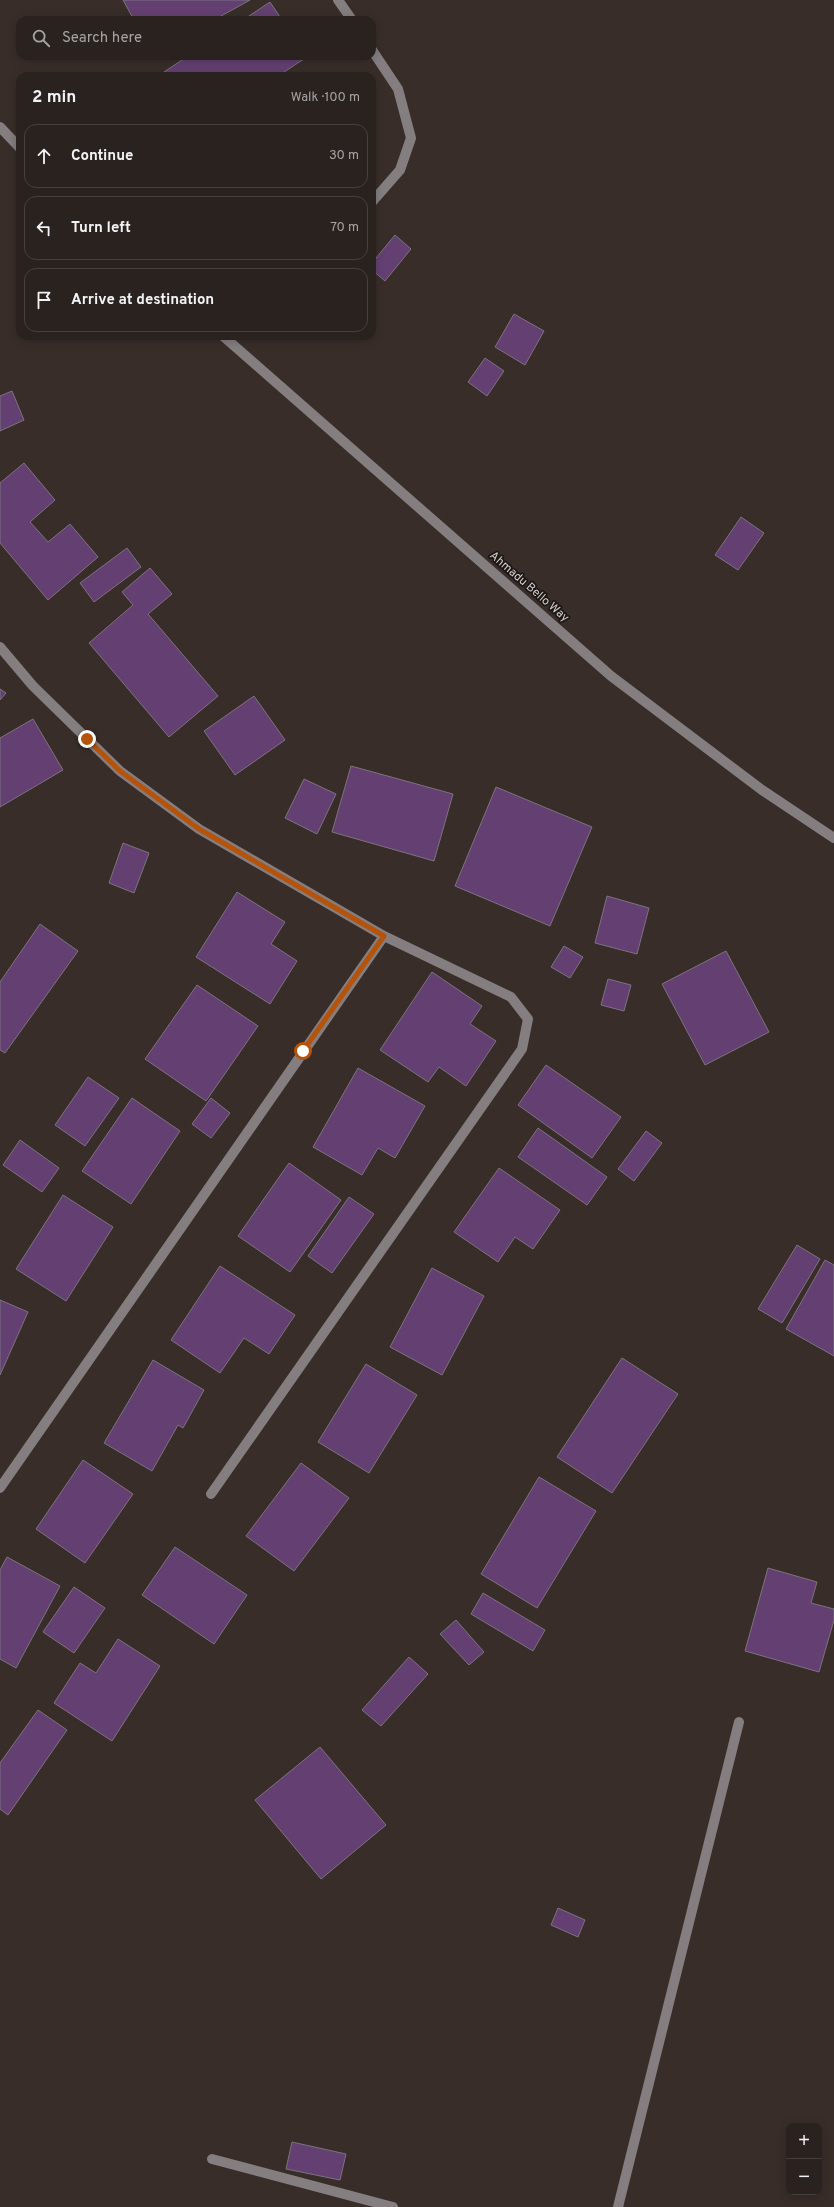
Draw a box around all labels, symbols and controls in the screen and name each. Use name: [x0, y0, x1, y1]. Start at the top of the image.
search box: [16, 16, 376, 60]
icon: search: [30, 27, 52, 49]
text: Search here: [62, 29, 142, 48]
text: 2 min: [32, 87, 76, 109]
text: Walk · 100 m: [291, 90, 360, 106]
icon: ahead: [33, 145, 55, 167]
text: Continue: [71, 147, 133, 166]
text: 30 m: [329, 148, 359, 164]
icon: left: [33, 217, 55, 239]
text: Turn left: [71, 219, 131, 238]
text: 70 m: [330, 220, 359, 236]
icon: arrive: [33, 289, 55, 311]
text: Arrive at destination: [71, 291, 214, 310]
street label: Ahmadu Bello Way: [486, 548, 572, 626]
route end: [78, 730, 96, 748]
route start: [294, 1042, 312, 1060]
map controls: [786, 2123, 822, 2195]
button: +: [786, 2123, 822, 2159]
button: −: [786, 2159, 822, 2195]

